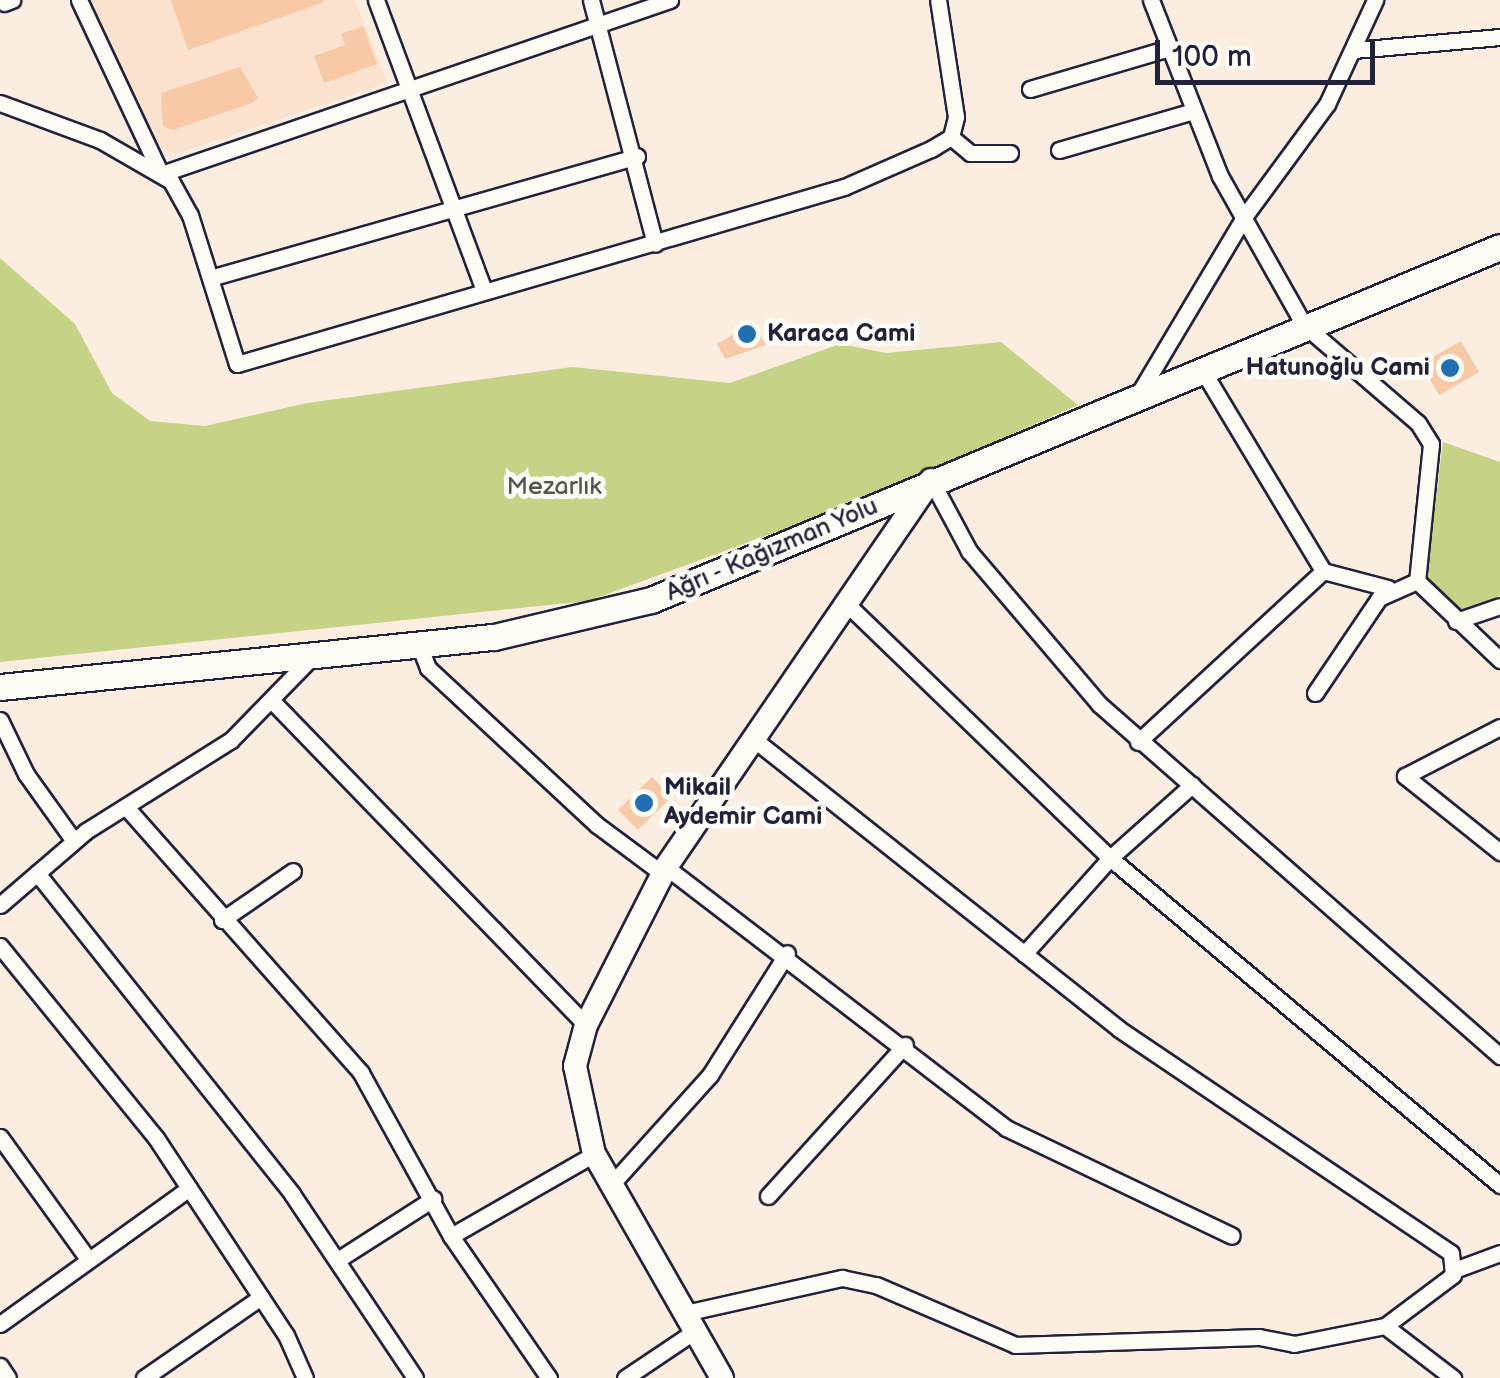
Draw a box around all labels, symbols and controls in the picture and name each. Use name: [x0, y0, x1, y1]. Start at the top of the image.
scale bar: [1160, 20, 1380, 82]
text: 100 m: [1172, 39, 1252, 75]
place label: Karaca Cami: [767, 319, 915, 349]
marker: Karaca Cami: [736, 323, 758, 345]
place label: Hatunoğlu Cami: [1246, 353, 1430, 383]
marker: Hatunoğlu Cami: [1439, 357, 1461, 379]
park label: Mezarlık: [507, 472, 601, 502]
street label: Ağrı - Kağızman Yolu: [660, 491, 884, 609]
place label: Mikail Aydemir Cami: [664, 774, 822, 833]
marker: Mikail Aydemir Cami: [633, 792, 655, 814]

